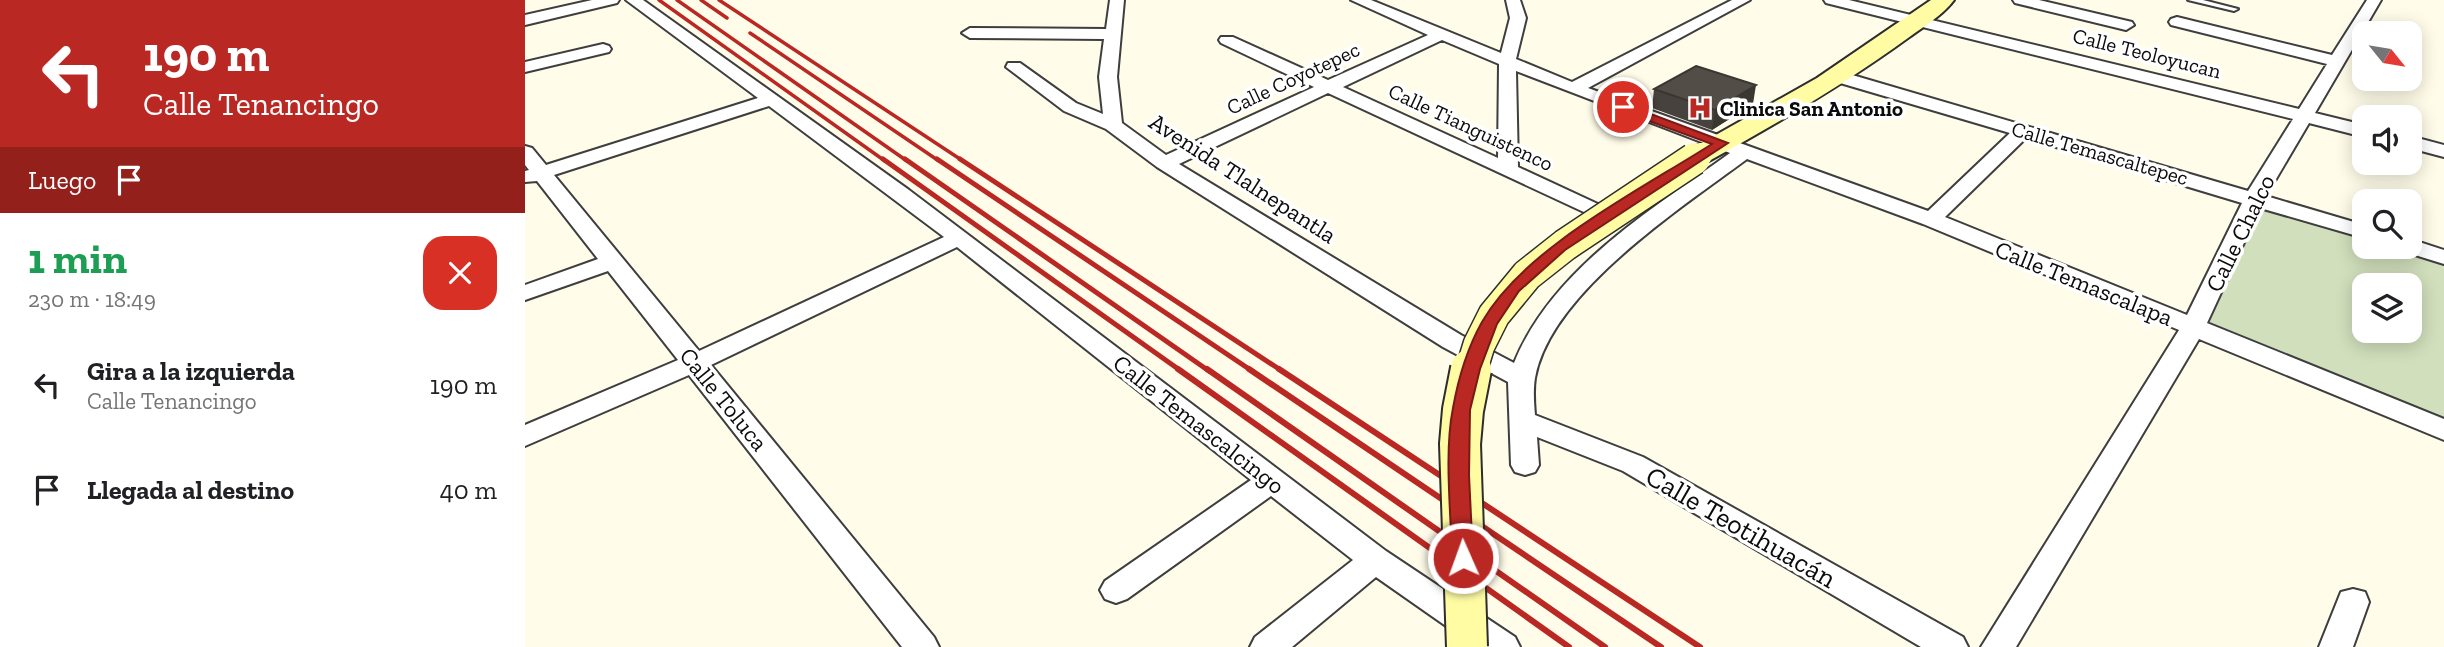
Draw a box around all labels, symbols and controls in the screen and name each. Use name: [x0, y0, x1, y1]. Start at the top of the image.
north arrow: [2352, 21, 2422, 91]
map controls: [2352, 21, 2422, 343]
street label: Calle Teoloyucan: [2070, 22, 2224, 84]
text: 190 m: [143, 25, 269, 84]
icon: left: [28, 28, 119, 119]
street label: Calle Coyotepec: [1223, 36, 1363, 120]
pin: [1593, 77, 1653, 137]
street label: Calle Tianguistenco: [1385, 78, 1557, 176]
text: Calle Tenancingo: [143, 85, 379, 123]
icon: arrive: [1604, 88, 1642, 126]
hospital icon: Clinica San Antonio: [1686, 94, 1714, 122]
place label: Clinica San Antonio: [1720, 96, 1903, 121]
button: sound: [2352, 105, 2422, 175]
street label: Avenida Tlalnepantla: [1144, 107, 1342, 250]
street label: Calle Temascaltepec: [2009, 116, 2191, 190]
icon: arrive: [110, 161, 148, 199]
text: Luego: [28, 164, 96, 196]
street label: Calle Chalco: [2199, 170, 2281, 296]
button: search: [2352, 189, 2422, 259]
text: 1 min: [28, 233, 127, 284]
street label: Calle Temascalapa: [1991, 234, 2177, 332]
button: close: [423, 236, 497, 310]
button: layers: [2352, 273, 2422, 343]
text: 230 m · 18:49: [28, 285, 156, 313]
street label: Calle Toluca: [674, 342, 775, 457]
street label: Calle Temascalcingo: [1107, 348, 1291, 500]
text: Gira a la izquierda: [87, 355, 295, 387]
icon: left: [28, 366, 66, 404]
text: 190 m: [430, 369, 497, 401]
text: Calle Tenancingo: [87, 387, 257, 415]
street label: Calle Teotihuacán: [1640, 459, 1842, 595]
icon: arrive: [28, 471, 66, 509]
text: Llegada al destino: [87, 474, 294, 506]
text: 40 m: [440, 474, 497, 506]
position arrow: [1426, 521, 1500, 595]

